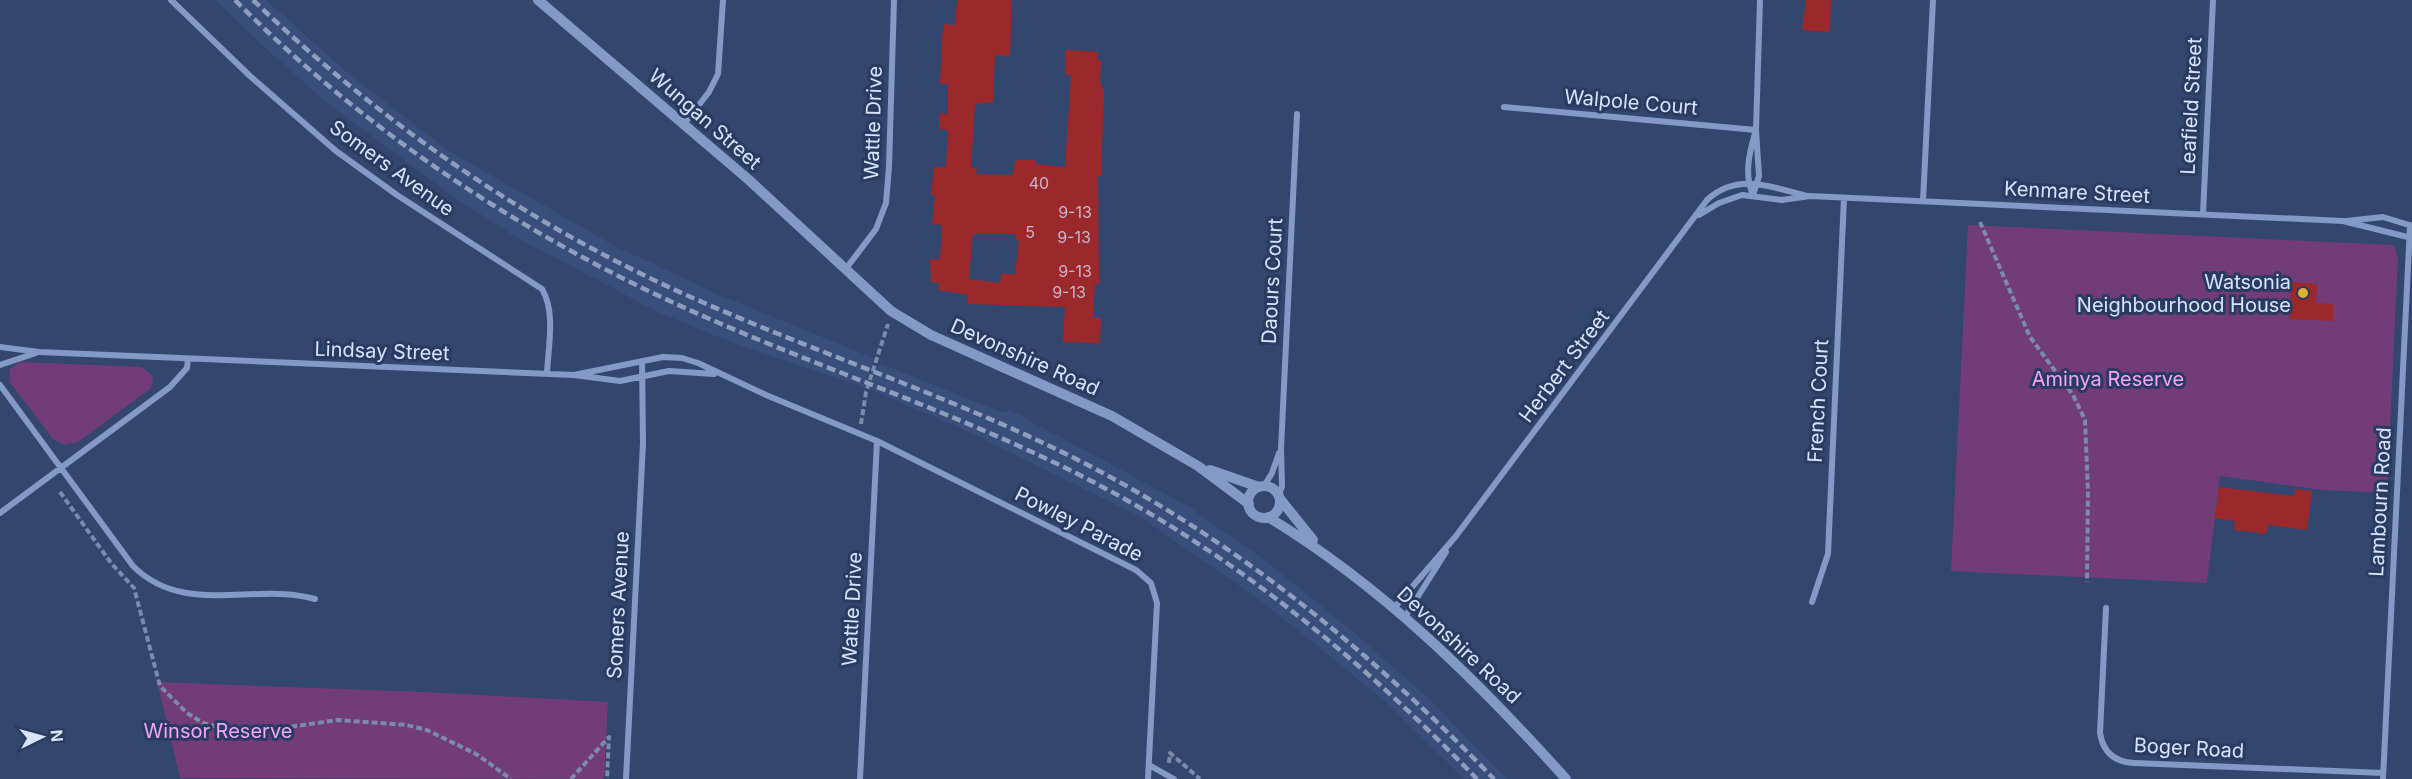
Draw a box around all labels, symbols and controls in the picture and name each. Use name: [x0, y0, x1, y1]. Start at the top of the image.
street label: Leafield Street: [2175, 36, 2207, 175]
street label: Wungan Street: [644, 64, 766, 175]
street label: Wattle Drive: [859, 65, 887, 181]
street label: Walpole Court: [1563, 84, 1699, 120]
street label: Somers Avenue: [325, 115, 459, 221]
house number: 40: [1029, 173, 1049, 193]
street label: Kenmare Street: [2004, 176, 2151, 208]
house number: 9-13: [1058, 202, 1092, 222]
street label: Daours Court: [1257, 217, 1287, 345]
house number: 5: [1025, 222, 1035, 242]
house number: 9-13: [1057, 227, 1091, 247]
house number: 9-13: [1058, 261, 1092, 281]
place label: Watsonia Neighbourhood House: [2077, 270, 2291, 317]
house number: 9-13: [1052, 282, 1086, 302]
marker: Watsonia Neighbourhood House: [2296, 286, 2310, 300]
street label: Herbert Street: [1514, 305, 1614, 427]
street label: Devonshire Road: [947, 313, 1103, 401]
street label: Lindsay Street: [314, 337, 450, 365]
street label: French Court: [1803, 338, 1833, 463]
park label: Aminya Reserve: [2032, 367, 2184, 391]
street label: Lambourn Road: [2364, 427, 2396, 577]
street label: Powley Parade: [1011, 481, 1147, 567]
street label: Somers Avenue: [602, 530, 634, 680]
street label: Wattle Drive: [837, 551, 867, 667]
street label: Devonshire Road: [1392, 582, 1526, 708]
north arrow: [12, 707, 72, 767]
park label: Winsor Reserve: [144, 719, 292, 743]
text: N: [46, 729, 67, 743]
street label: Boger Road: [2133, 733, 2245, 763]

